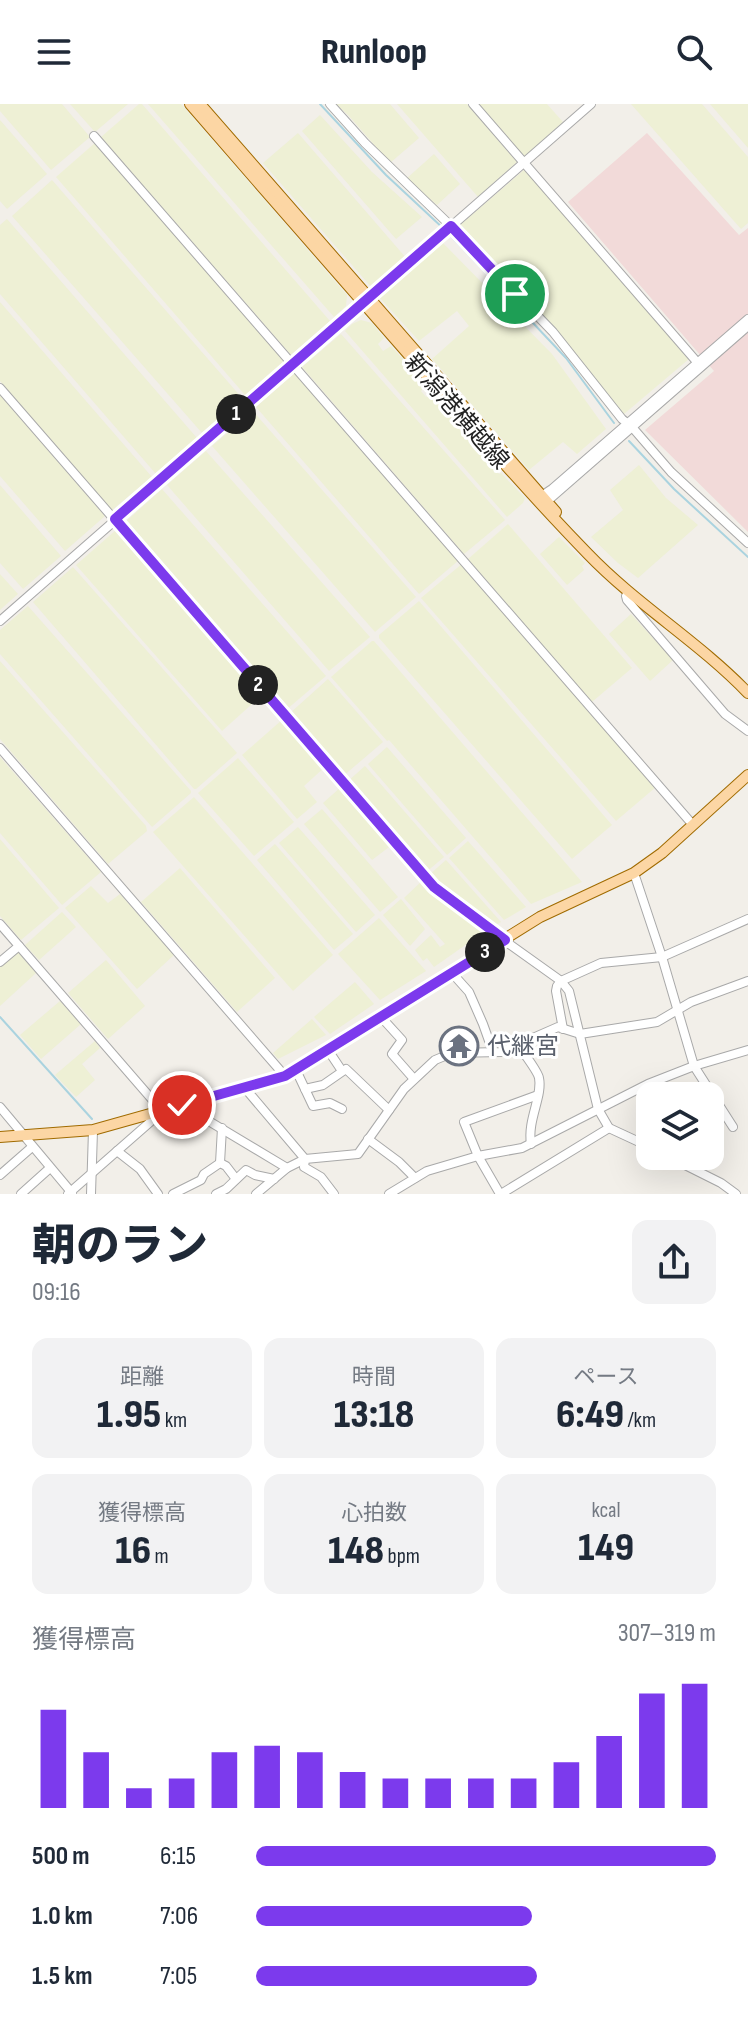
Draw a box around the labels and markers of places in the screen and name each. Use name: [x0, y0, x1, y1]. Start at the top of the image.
pin: [481, 260, 549, 328]
pin: 1: [216, 394, 256, 434]
pin: 2: [238, 665, 278, 705]
pin: 3: [465, 932, 505, 972]
temple icon: 代継宮: [438, 1025, 480, 1067]
place label: 代継宮: [487, 1032, 559, 1061]
pin: [148, 1071, 216, 1139]

